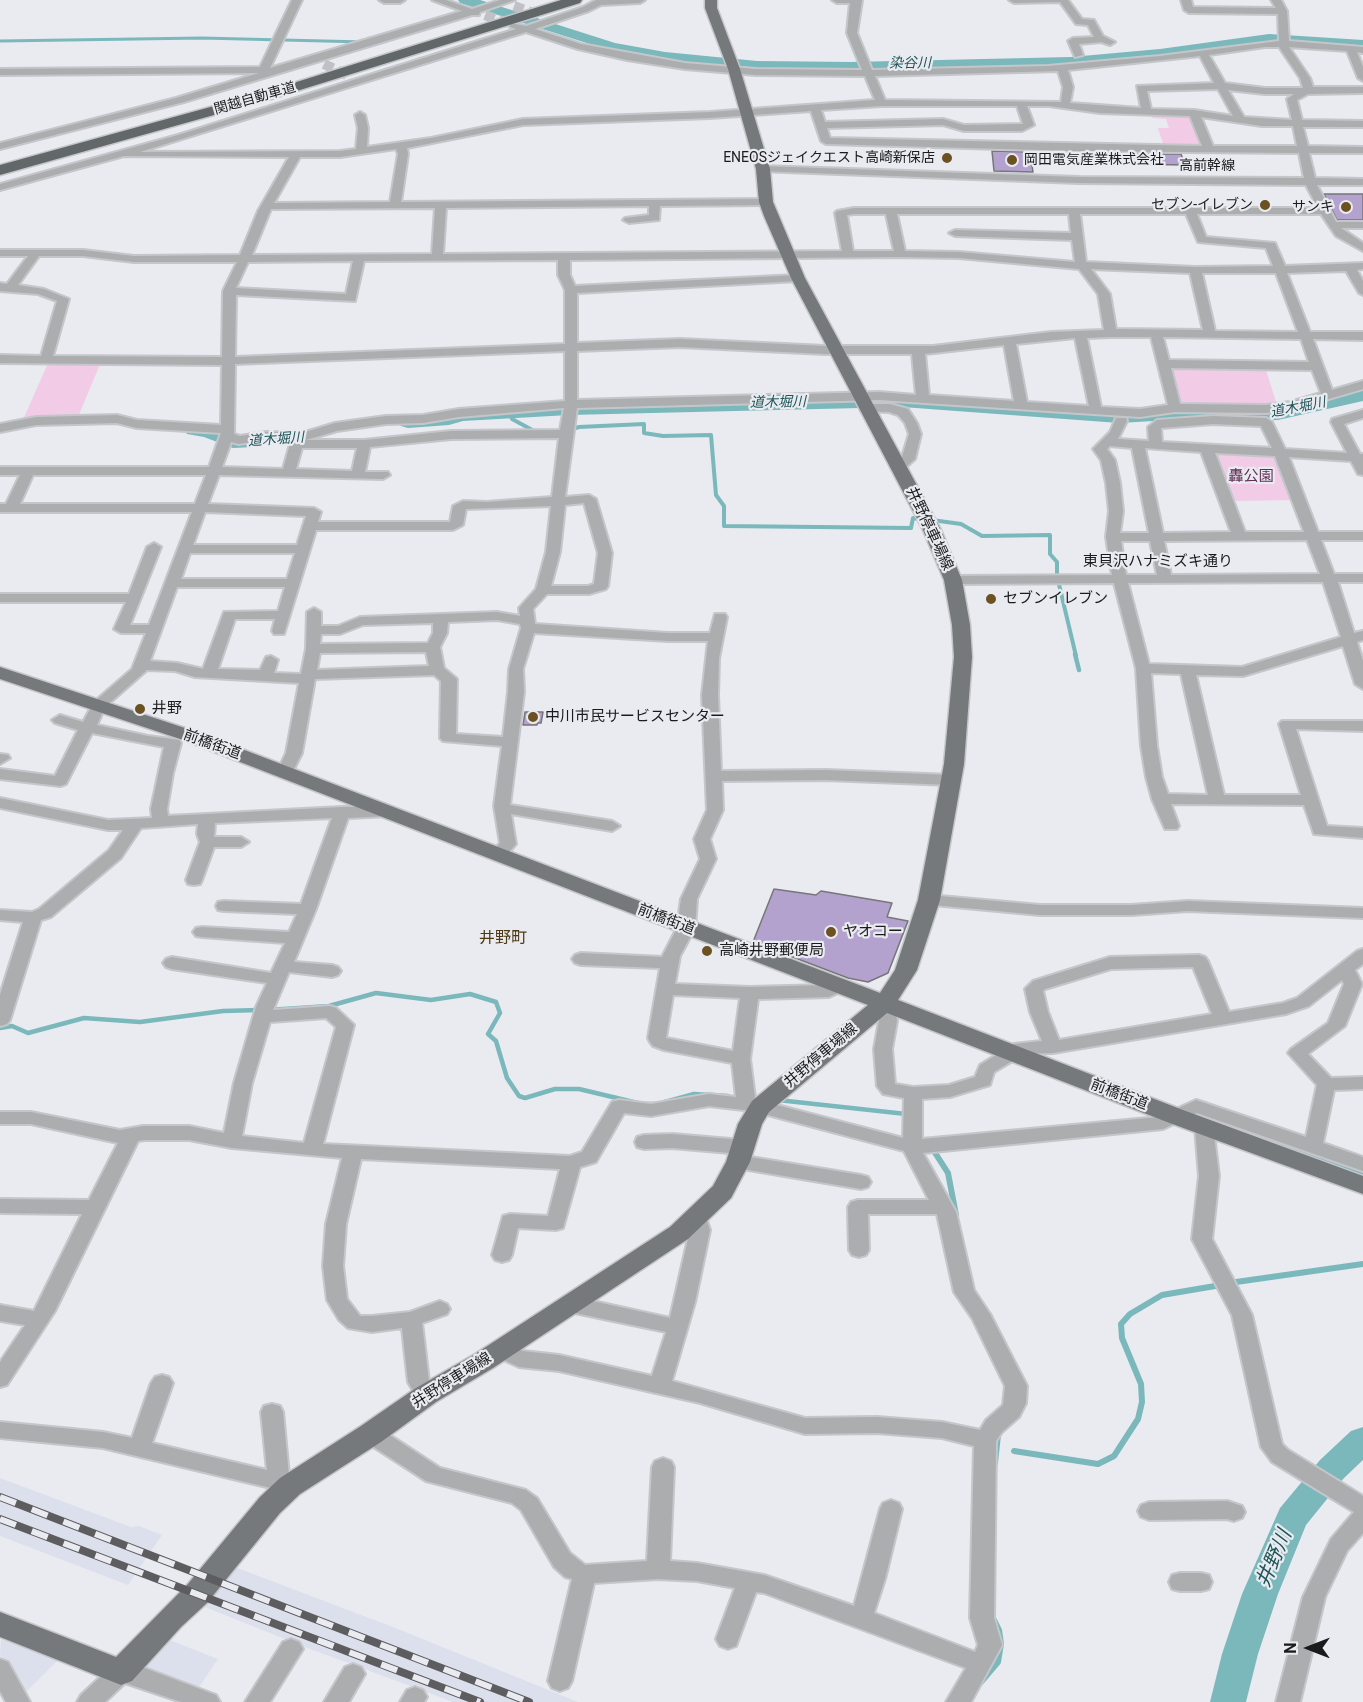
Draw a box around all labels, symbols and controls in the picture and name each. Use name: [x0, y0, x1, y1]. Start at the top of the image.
water label: 染谷川: [889, 55, 931, 73]
street label: 関越自動車道: [212, 79, 298, 119]
place label: ENEOSジェイクエスト高崎新保店: [723, 150, 935, 166]
marker: ENEOSジェイクエスト高崎新保店: [940, 151, 954, 165]
place label: 岡田電気産業株式会社: [1024, 152, 1164, 168]
marker: 岡田電気産業株式会社: [1005, 153, 1019, 167]
street label: 高前幹線: [1179, 158, 1235, 174]
place label: セブン-イレブン: [1151, 197, 1253, 213]
marker: セブン-イレブン: [1258, 198, 1272, 212]
place label: サンキ: [1292, 199, 1334, 215]
marker: サンキ: [1339, 200, 1353, 214]
water label: 道木堀川: [750, 394, 806, 412]
water label: 道木堀川: [1269, 394, 1327, 422]
water label: 道木堀川: [247, 430, 305, 450]
park label: 轟公園: [1229, 468, 1273, 486]
street label: 井野停車場線: [902, 484, 956, 574]
street label: 東貝沢ハナミズキ通り: [1083, 553, 1233, 571]
place label: セブンイレブン: [1003, 590, 1108, 608]
marker: セブンイレブン: [984, 592, 998, 606]
place label: 井野: [152, 700, 182, 718]
marker: 井野: [133, 702, 147, 716]
place label: 中川市民サービスセンター: [545, 708, 725, 726]
marker: 中川市民サービスセンター: [526, 710, 540, 724]
street label: 前橋街道: [181, 726, 243, 764]
street label: 前橋街道: [635, 901, 697, 939]
place label: ヤオコー: [843, 923, 903, 941]
marker: ヤオコー: [824, 925, 838, 939]
district label: 井野町: [479, 929, 527, 949]
place label: 高崎井野郵便局: [719, 942, 824, 960]
marker: 高崎井野郵便局: [700, 944, 714, 958]
street label: 井野停車場線: [781, 1020, 861, 1092]
street label: 前橋街道: [1088, 1076, 1150, 1114]
street label: 井野停車場線: [409, 1350, 495, 1412]
water label: 井野川: [1252, 1527, 1298, 1591]
north arrow: [1279, 1618, 1339, 1678]
text: N: [1281, 1642, 1300, 1654]

